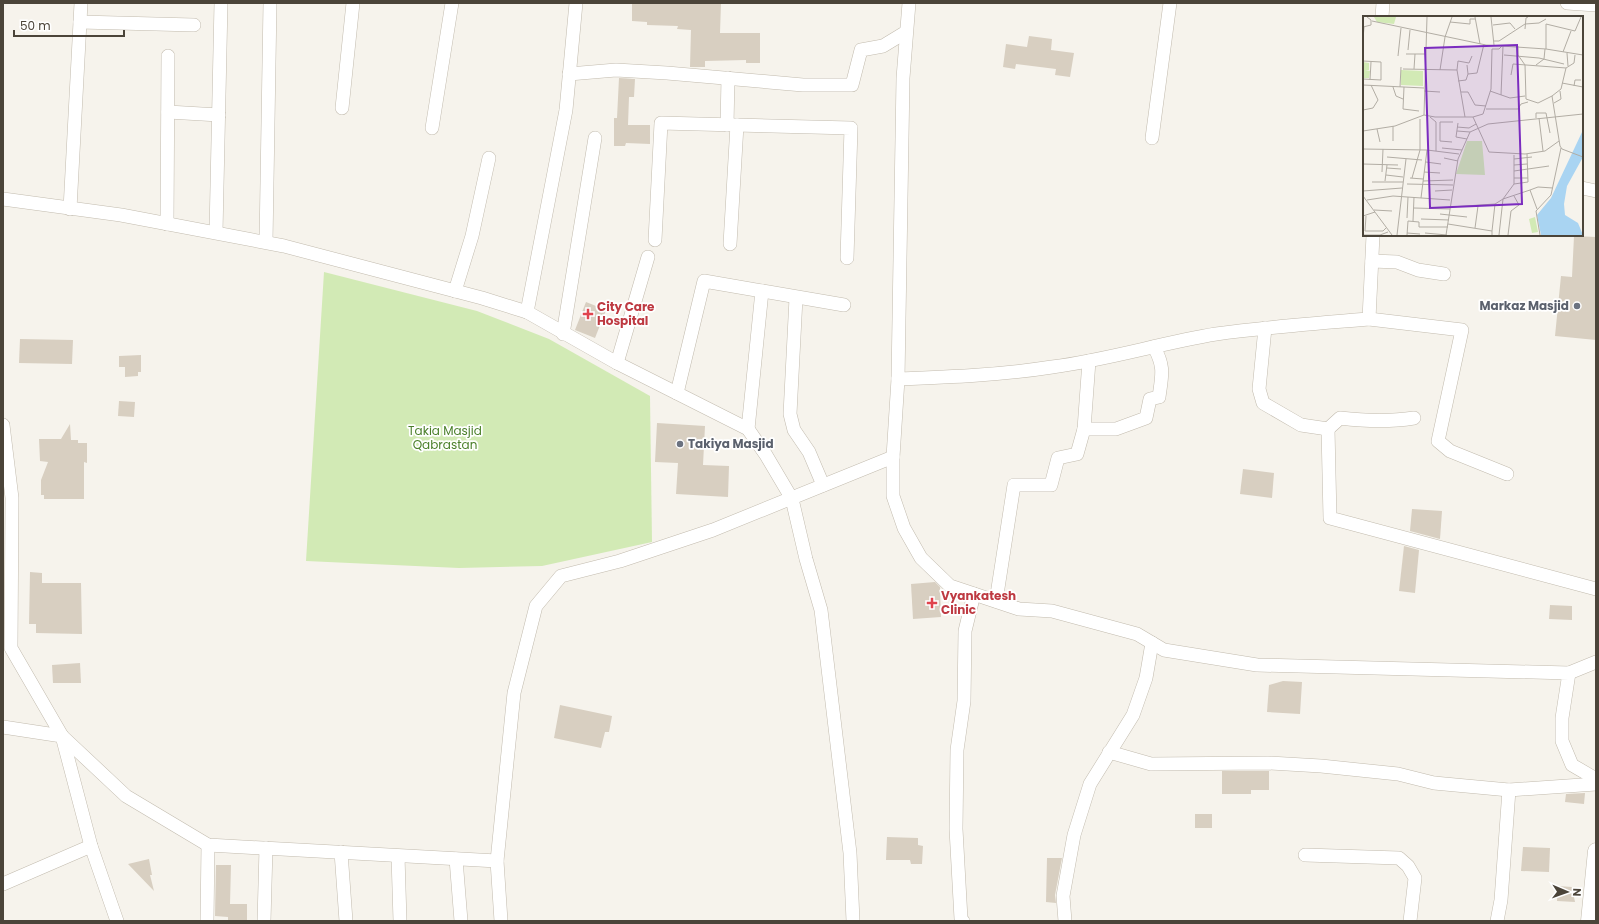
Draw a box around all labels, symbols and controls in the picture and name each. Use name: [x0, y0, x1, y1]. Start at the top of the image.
scale bar: [14, 12, 124, 38]
inset map: [1363, 16, 1583, 236]
text: 50 m: [20, 17, 51, 34]
place label: Markaz Masjid: [1480, 297, 1569, 314]
place label: City Care Hospital: [597, 298, 655, 329]
marker: Markaz Masjid: [1572, 301, 1582, 311]
marker: City Care Hospital: [582, 308, 594, 320]
park label: Takia Masjid Qabrastan: [408, 422, 482, 453]
place label: Takiya Masjid: [688, 435, 774, 452]
marker: Takiya Masjid: [675, 439, 685, 449]
place label: Vyankatesh Clinic: [941, 587, 1016, 618]
marker: Vyankatesh Clinic: [926, 597, 938, 609]
north arrow: [1547, 872, 1587, 912]
text: N: [1569, 888, 1585, 897]

